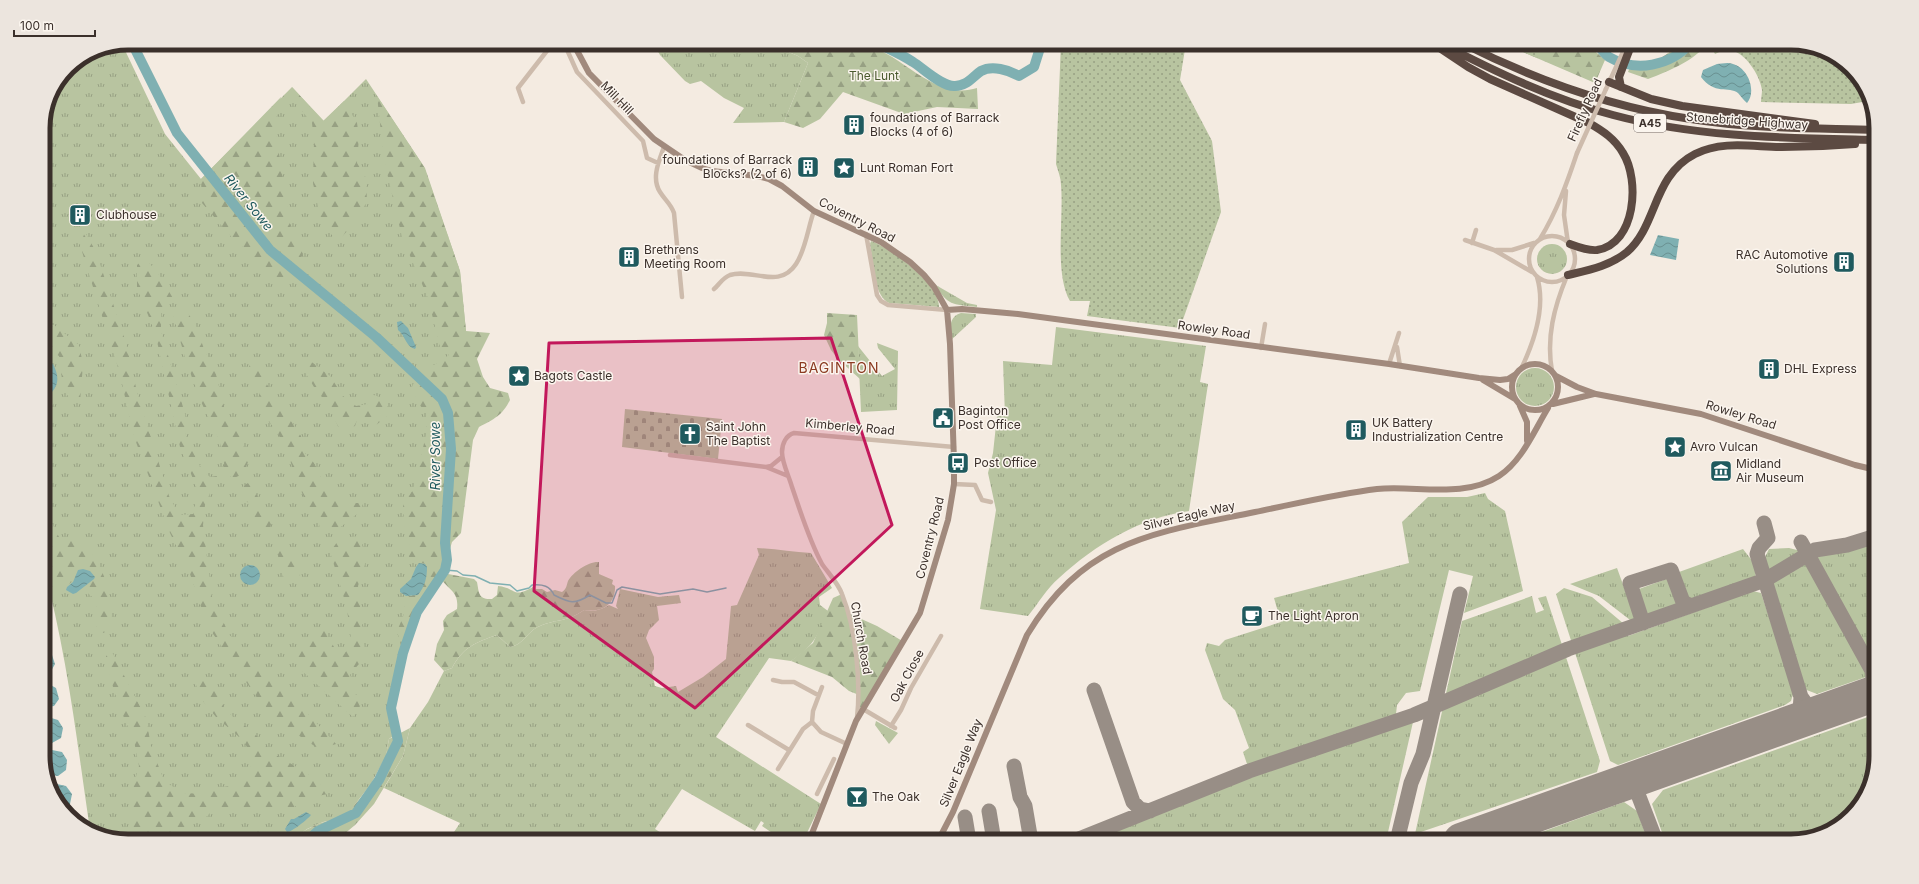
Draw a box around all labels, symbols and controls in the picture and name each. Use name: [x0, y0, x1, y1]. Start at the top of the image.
scale bar: [14, 12, 95, 38]
text: 100 m: [20, 18, 54, 33]
park label: The Lunt: [849, 68, 899, 83]
street label: Firefly Road: [1564, 76, 1605, 144]
street label: Mill Hill: [598, 78, 637, 117]
street label: Stonebridge Highway: [1686, 109, 1809, 132]
place label: foundations of Barrack Blocks (4 of 6): [870, 110, 1000, 139]
building icon: foundations of Barrack Blocks (4 of 6): [841, 112, 867, 138]
road number: A45: [1634, 114, 1666, 132]
place label: foundations of Barrack Blocks? (2 of 6): [663, 152, 792, 181]
building icon: foundations of Barrack Blocks? (2 of 6): [795, 154, 821, 180]
place icon: Lunt Roman Fort: [831, 155, 857, 181]
place label: Lunt Roman Fort: [860, 160, 953, 175]
water label: River Sowe: [221, 170, 277, 234]
street label: Coventry Road: [816, 194, 898, 245]
building icon: Clubhouse: [67, 202, 93, 228]
place label: Clubhouse: [96, 207, 157, 222]
place label: Brethrens Meeting Room: [644, 242, 726, 271]
building icon: Brethrens Meeting Room: [616, 244, 642, 270]
place label: RAC Automotive Solutions: [1736, 247, 1828, 276]
building icon: RAC Automotive Solutions: [1831, 249, 1857, 275]
street label: Rowley Road: [1177, 317, 1251, 342]
building icon: DHL Express: [1756, 356, 1782, 382]
district label: BAGINTON: [799, 359, 879, 376]
place label: DHL Express: [1784, 361, 1857, 376]
place icon: Bagots Castle: [506, 363, 532, 389]
place label: Bagots Castle: [534, 368, 612, 383]
street label: Rowley Road: [1704, 397, 1778, 432]
place label: Baginton Post Office: [958, 403, 1021, 432]
public building icon: Baginton Post Office: [930, 405, 956, 431]
street label: Kimberley Road: [805, 415, 895, 438]
place label: UK Battery Industrialization Centre: [1372, 415, 1503, 444]
building icon: UK Battery Industrialization Centre: [1343, 417, 1369, 443]
place label: Saint John The Baptist: [706, 419, 770, 448]
church icon: Saint John The Baptist: [677, 421, 703, 447]
water label: River Sowe: [427, 422, 443, 490]
place icon: Avro Vulcan: [1662, 434, 1688, 460]
place label: Avro Vulcan: [1690, 439, 1758, 454]
bus stop icon: Post Office: [945, 450, 971, 476]
place label: Post Office: [974, 455, 1037, 470]
place label: Midland Air Museum: [1736, 456, 1804, 485]
museum icon: Midland Air Museum: [1708, 458, 1734, 484]
street label: Coventry Road: [912, 495, 947, 580]
street label: Silver Eagle Way: [1141, 498, 1237, 533]
street label: Church Road: [848, 600, 875, 675]
cafe icon: The Light Apron: [1239, 603, 1265, 629]
place label: The Light Apron: [1268, 608, 1359, 623]
street label: Oak Close: [886, 647, 927, 705]
street label: Silver Eagle Way: [936, 716, 985, 809]
bar icon: The Oak: [844, 784, 870, 810]
place label: The Oak: [872, 789, 920, 804]

